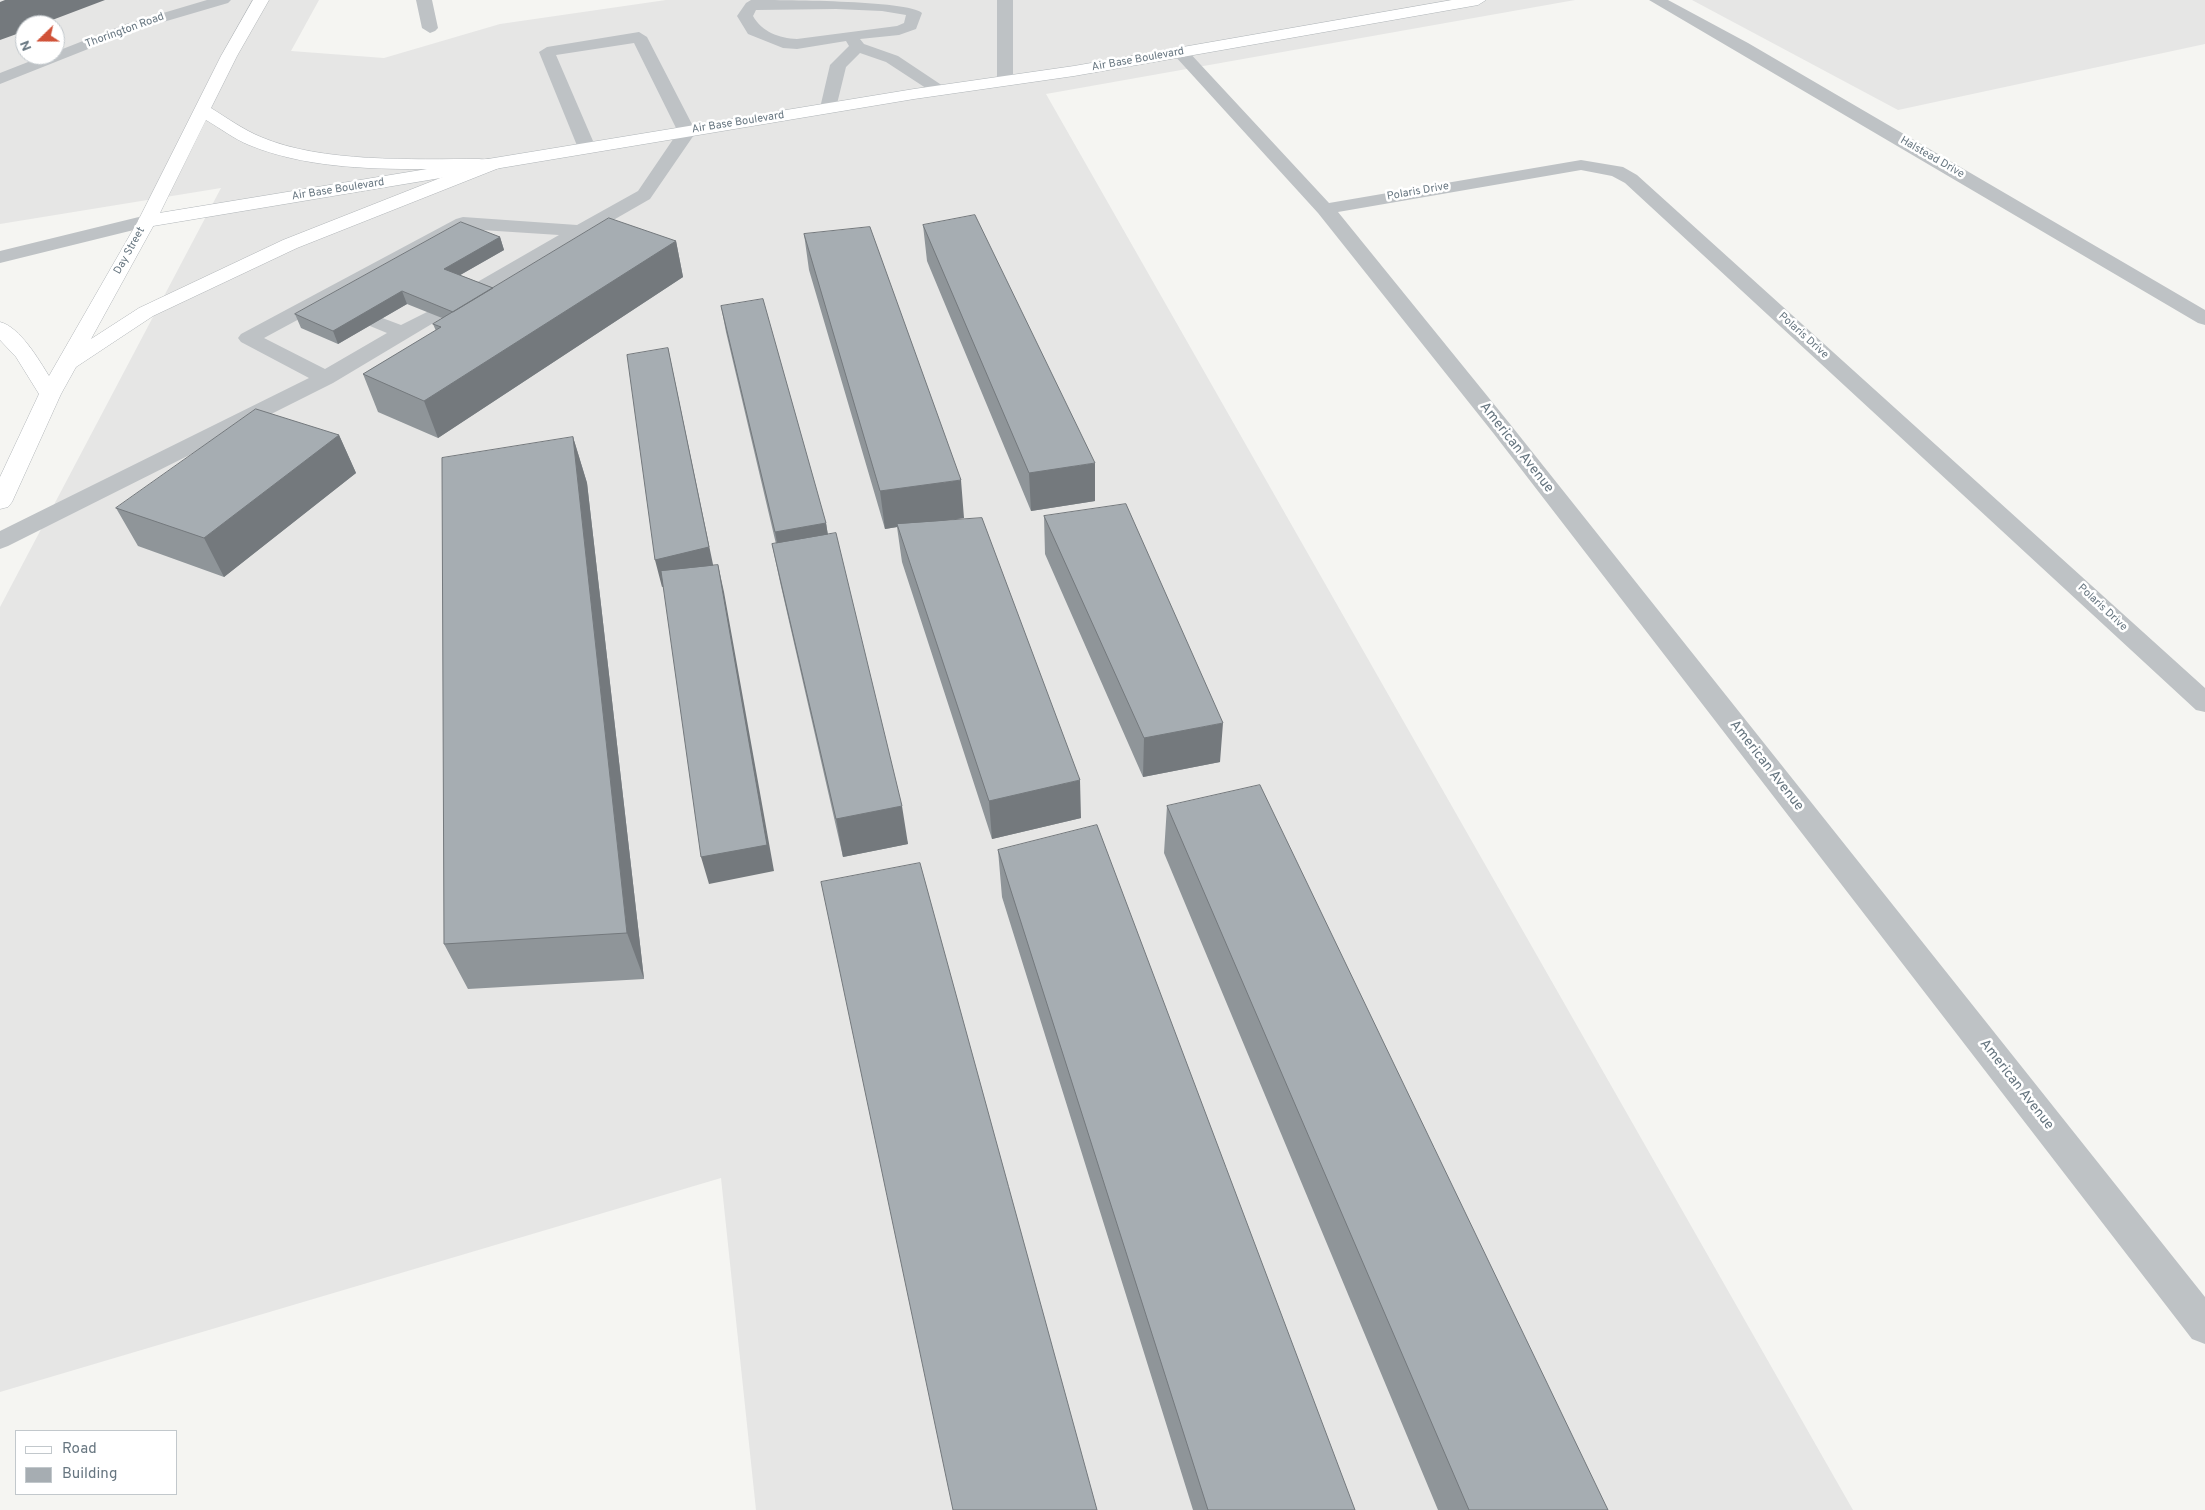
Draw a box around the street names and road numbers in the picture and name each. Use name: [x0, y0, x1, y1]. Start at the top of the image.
street label: Thorington Road: [84, 11, 166, 51]
street label: Air Base Boulevard: [1091, 45, 1185, 75]
street label: Air Base Boulevard: [691, 109, 785, 137]
street label: Halstead Drive: [1898, 134, 1966, 182]
street label: Air Base Boulevard: [291, 176, 385, 204]
street label: Polaris Drive: [1386, 180, 1450, 204]
street label: Day Street: [112, 225, 148, 277]
street label: Polaris Drive: [1775, 310, 1831, 362]
street label: American Avenue: [1475, 399, 1557, 497]
street label: Polaris Drive: [2075, 582, 2129, 634]
street label: American Avenue: [1725, 717, 1807, 815]
street label: American Avenue: [1975, 1036, 2057, 1134]

